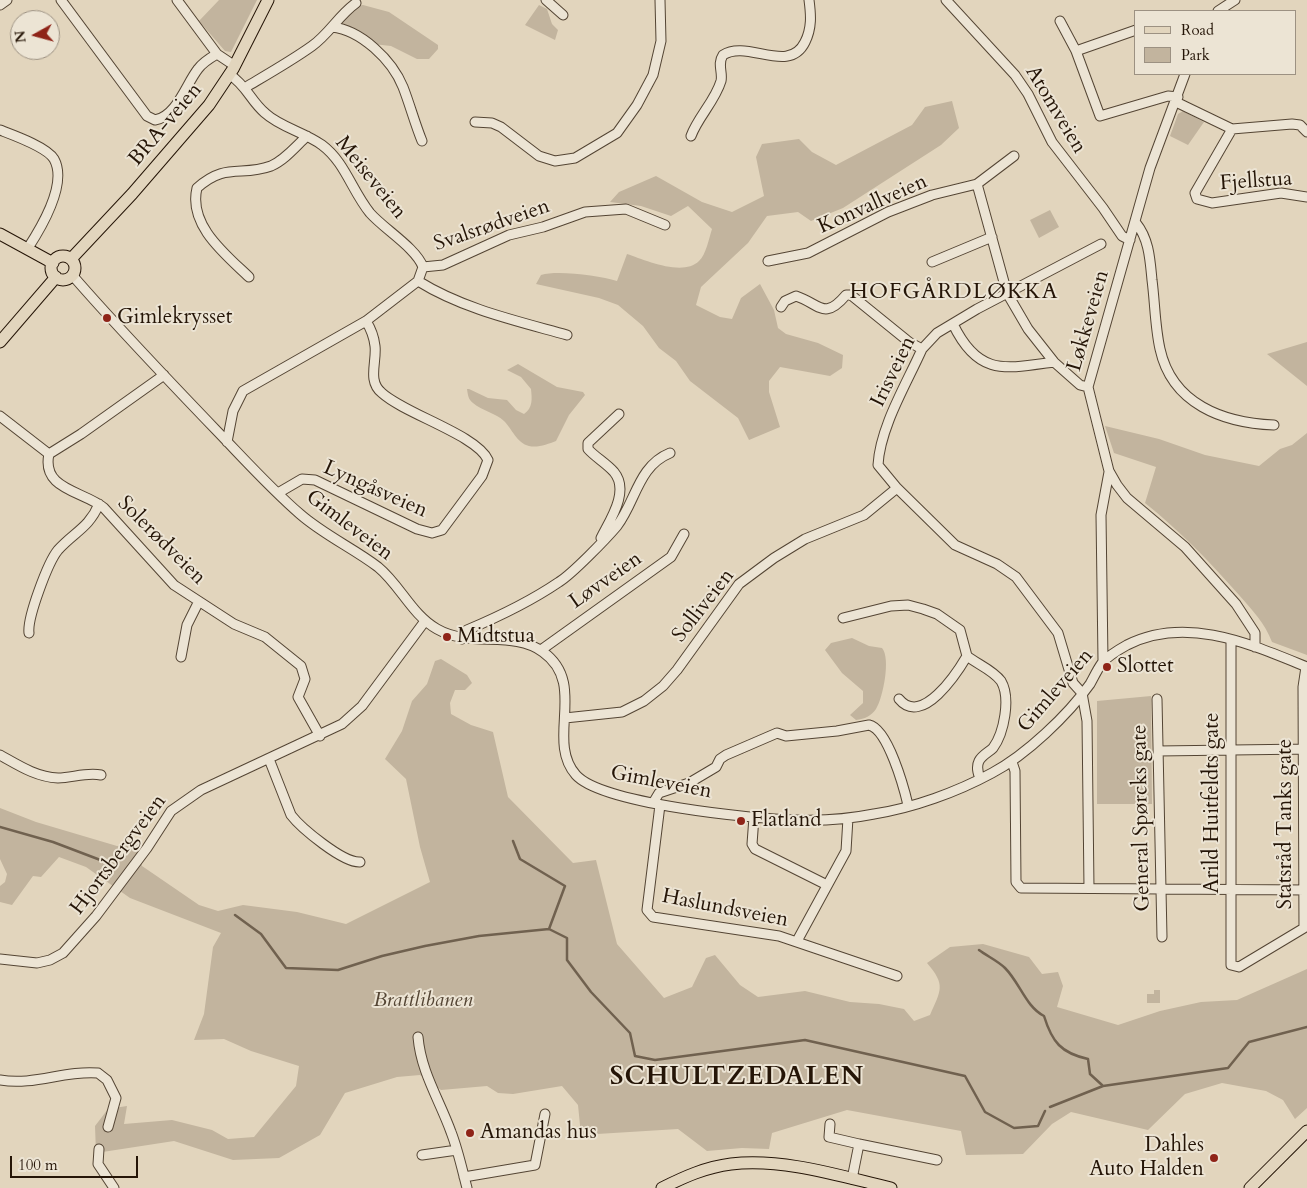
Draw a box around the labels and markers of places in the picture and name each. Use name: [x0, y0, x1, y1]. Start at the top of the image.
place label: Gimlekrysset: [117, 305, 232, 331]
marker: Gimlekrysset: [101, 312, 113, 324]
place label: Midtstua: [457, 624, 535, 650]
marker: Midtstua: [441, 631, 453, 643]
place label: Slottet: [1117, 654, 1174, 680]
marker: Slottet: [1101, 661, 1113, 673]
place label: Flatland: [751, 808, 822, 834]
marker: Flatland: [735, 815, 747, 827]
place label: Amandas hus: [480, 1120, 597, 1146]
marker: Amandas hus: [464, 1127, 476, 1139]
place label: Dahles Auto Halden: [1089, 1133, 1204, 1183]
marker: Dahles Auto Halden: [1208, 1152, 1220, 1164]

